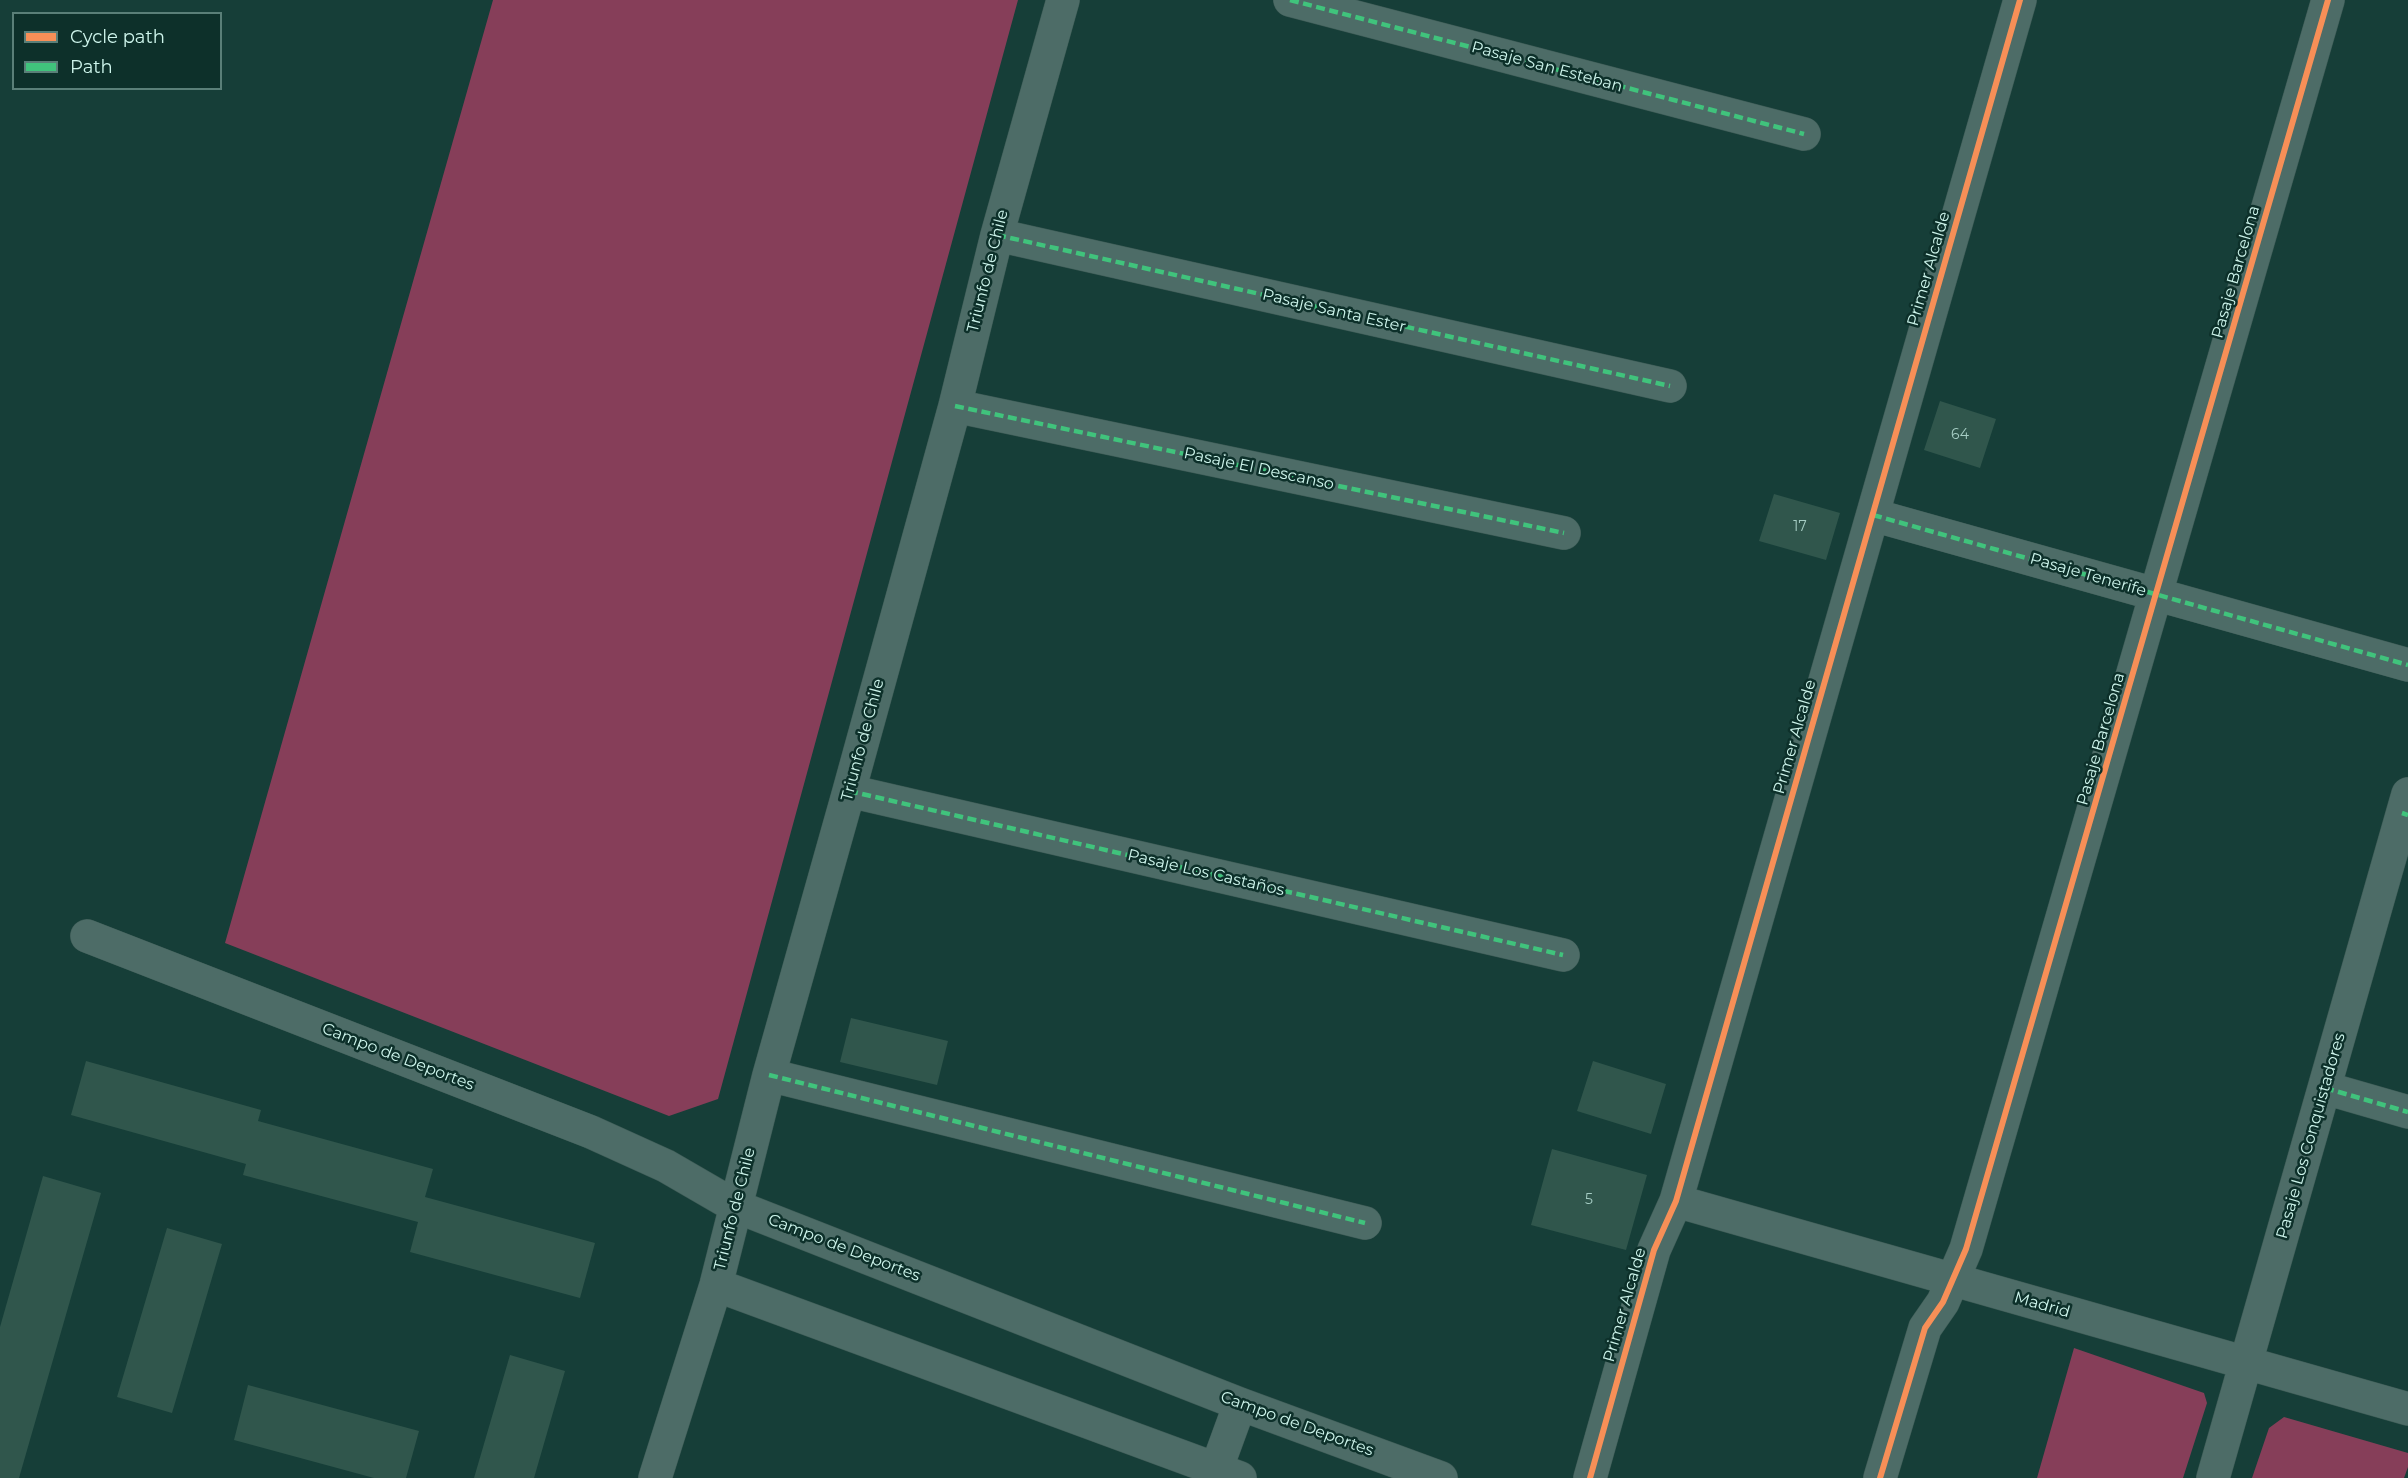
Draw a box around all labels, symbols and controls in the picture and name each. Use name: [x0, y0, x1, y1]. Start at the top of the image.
legend: [12, 12, 222, 90]
text: Cycle path: [70, 26, 165, 48]
street label: Pasaje San Esteban: [1469, 38, 1625, 96]
text: Path: [70, 56, 113, 78]
street label: Pasaje Barcelona: [2208, 204, 2264, 340]
street label: Triunfo de Chile: [963, 208, 1013, 334]
street label: Primer Alcalde: [1904, 210, 1954, 328]
street label: Pasaje Santa Ester: [1260, 285, 1408, 337]
house number: 64: [1951, 427, 1969, 443]
street label: Pasaje El Descanso: [1182, 444, 1336, 494]
house number: 17: [1793, 519, 1807, 535]
street label: Pasaje Tenerife: [2028, 549, 2148, 601]
street label: Pasaje Barcelona: [2073, 671, 2129, 807]
street label: Triunfo de Chile: [837, 677, 889, 803]
street label: Primer Alcalde: [1770, 678, 1820, 796]
street label: Pasaje Los Castaños: [1126, 846, 1286, 900]
street label: Campo de Deportes: [319, 1019, 477, 1095]
street label: Pasaje Los Conquistadores: [2272, 1031, 2350, 1241]
street label: Triunfo de Chile: [710, 1146, 760, 1272]
house number: 5: [1585, 1192, 1593, 1208]
street label: Campo de Deportes: [765, 1210, 923, 1286]
street label: Primer Alcalde: [1600, 1246, 1650, 1364]
street label: Madrid: [2012, 1288, 2072, 1322]
street label: Campo de Deportes: [1218, 1387, 1376, 1461]

